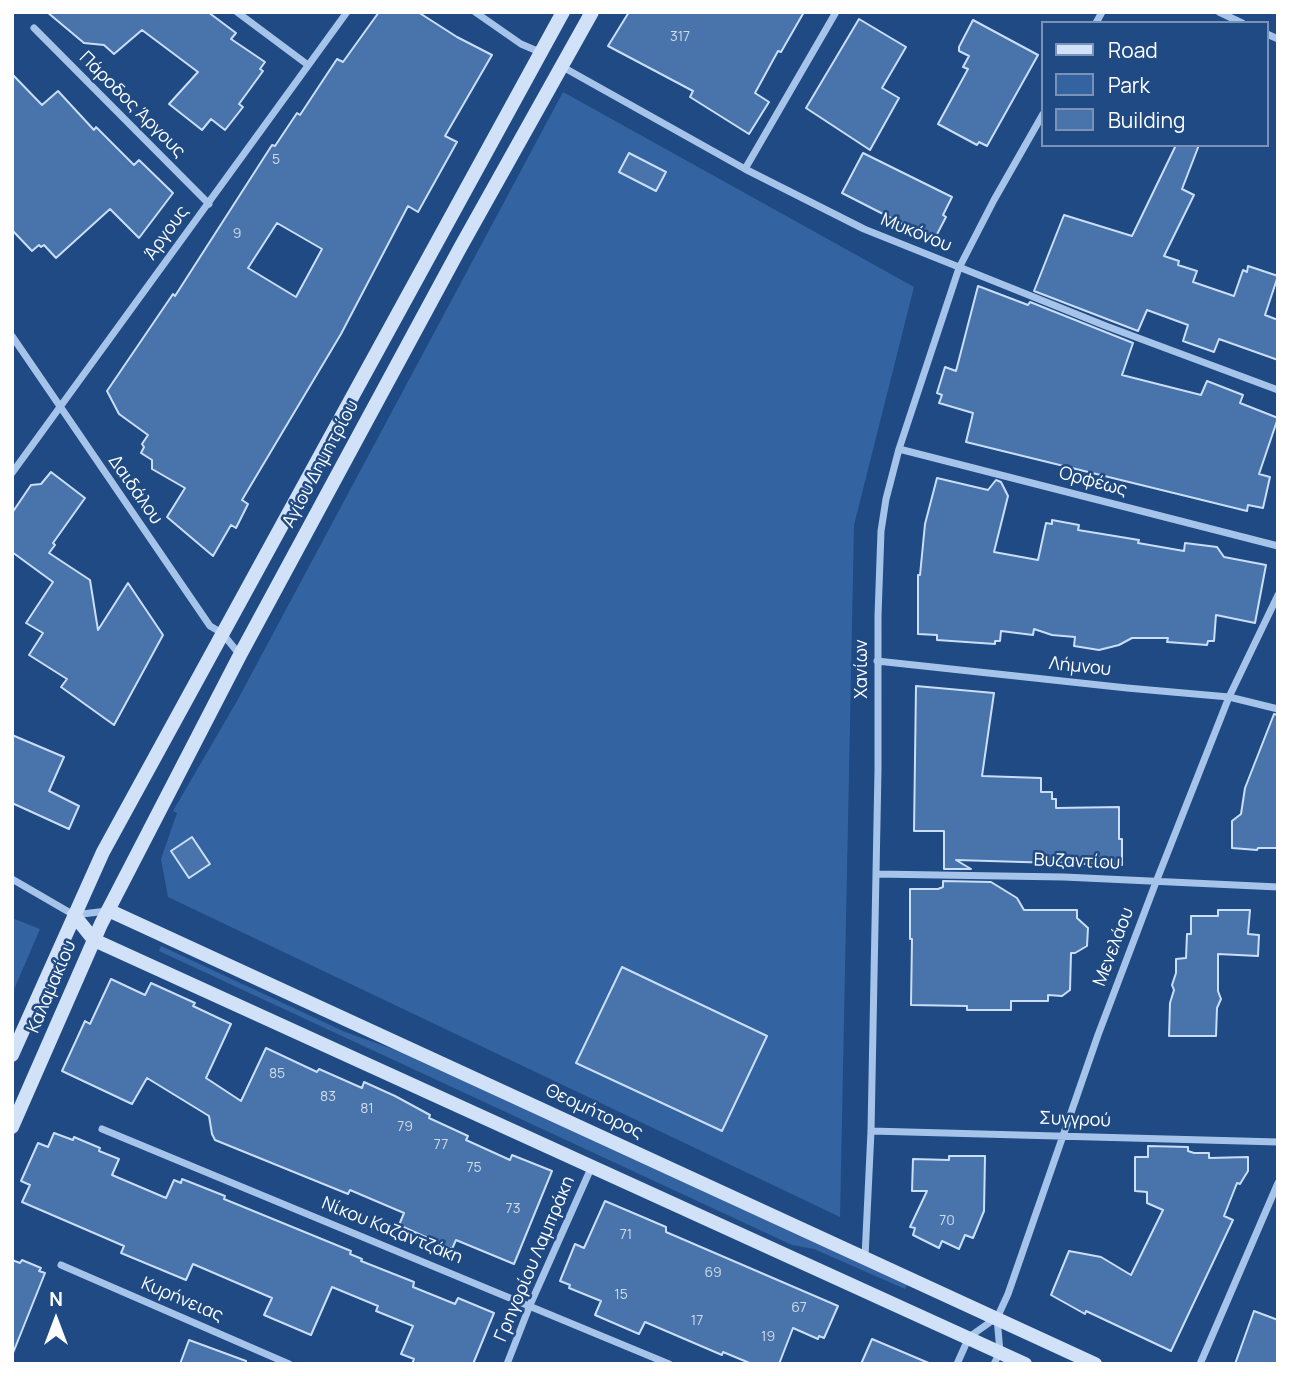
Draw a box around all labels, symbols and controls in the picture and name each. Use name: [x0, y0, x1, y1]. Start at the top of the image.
legend: [1042, 21, 1269, 147]
house number: 317: [670, 29, 690, 45]
text: Road: [1108, 36, 1158, 64]
street label: Πάροδος Άργους: [74, 47, 190, 163]
text: Park: [1108, 71, 1150, 99]
text: Building: [1108, 106, 1185, 134]
house number: 5: [272, 152, 280, 168]
street label: Άργους: [140, 202, 194, 264]
street label: Μυκόνου: [877, 209, 955, 257]
house number: 9: [233, 226, 241, 242]
street label: Αγίου Δημητρίου: [278, 397, 364, 531]
street label: Δαιδάλου: [103, 451, 167, 529]
street label: Ορφέως: [1057, 463, 1129, 501]
street label: Χανίων: [851, 639, 873, 699]
street label: Λήμνου: [1048, 653, 1112, 681]
street label: Βυζαντίου: [1033, 850, 1121, 874]
street label: Μενελάου: [1089, 905, 1139, 989]
street label: Καλαμακίου: [23, 937, 81, 1037]
house number: 85: [269, 1066, 285, 1082]
street label: Θεομήτορος: [542, 1080, 646, 1144]
house number: 83: [320, 1089, 336, 1105]
house number: 81: [360, 1101, 374, 1117]
street label: Συγγρού: [1039, 1108, 1111, 1132]
house number: 79: [397, 1119, 413, 1135]
house number: 77: [434, 1137, 448, 1153]
house number: 75: [466, 1160, 482, 1176]
street label: Γρηγορίου Λαμπράκη: [490, 1173, 580, 1345]
street label: Νίκου Καζαντζάκη: [318, 1193, 466, 1269]
house number: 73: [506, 1201, 520, 1217]
house number: 70: [939, 1213, 955, 1229]
house number: 71: [620, 1227, 632, 1243]
house number: 69: [704, 1265, 722, 1281]
street label: Κυρήνειας: [138, 1273, 226, 1327]
north arrow: [21, 1285, 91, 1355]
text: N: [49, 1286, 63, 1312]
house number: 15: [614, 1287, 628, 1303]
house number: 67: [791, 1300, 807, 1316]
house number: 17: [691, 1313, 703, 1329]
house number: 19: [761, 1329, 775, 1345]

